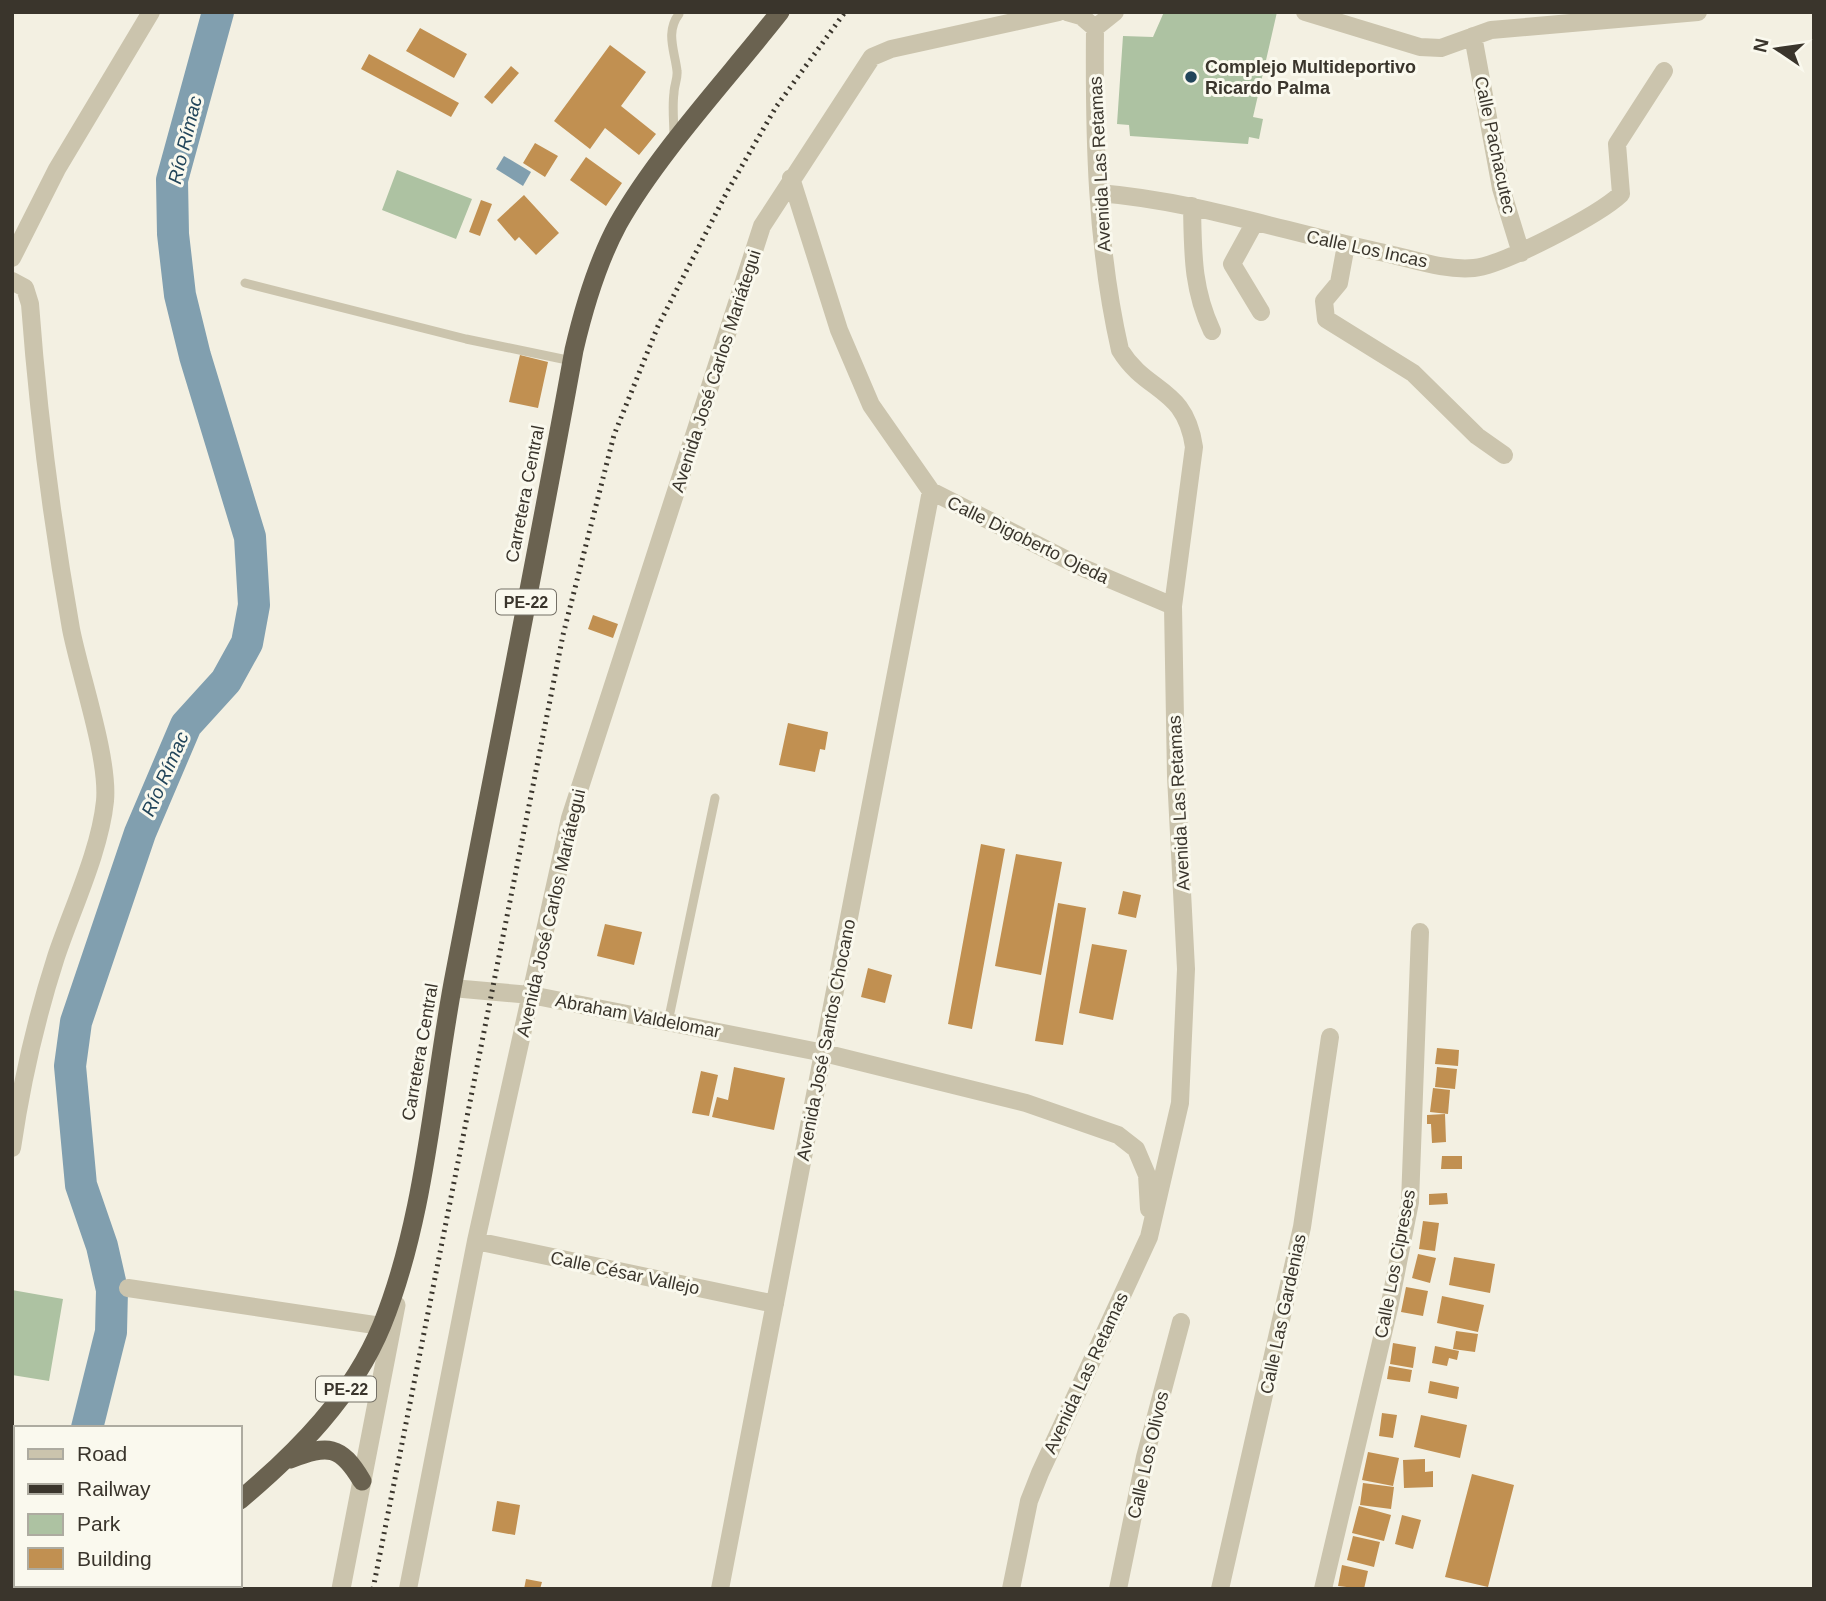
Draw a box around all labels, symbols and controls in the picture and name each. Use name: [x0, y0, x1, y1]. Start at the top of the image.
north arrow: [1742, 14, 1812, 84]
text: N: [1749, 36, 1773, 54]
place label: Complejo Multideportivo Ricardo Palma: [1205, 57, 1416, 98]
marker: Complejo Multideportivo Ricardo Palma: [1183, 69, 1199, 85]
street label: Calle Pachacutec: [1471, 74, 1519, 216]
street label: Avenida Las Retamas: [1085, 76, 1115, 252]
water label: Río Rímac: [164, 93, 206, 186]
street label: Calle Los Incas: [1305, 226, 1429, 272]
street label: Avenida José Carlos Mariátegui: [667, 247, 765, 495]
street label: Carretera Central: [502, 424, 548, 564]
street label: Calle Digoberto Ojeda: [944, 492, 1113, 588]
road number: PE-22: [496, 590, 556, 614]
street label: Avenida Las Retamas: [1164, 715, 1194, 891]
water label: Río Rímac: [137, 728, 193, 819]
street label: Avenida José Carlos Mariátegui: [513, 787, 589, 1039]
street label: Avenida José Santos Chocano: [793, 917, 859, 1163]
street label: Carretera Central: [398, 982, 442, 1122]
street label: Abraham Valdelomar: [554, 990, 722, 1042]
street label: Calle Los Cipreses: [1371, 1188, 1419, 1340]
street label: Calle Las Gardenias: [1256, 1232, 1310, 1396]
street label: Calle César Vallejo: [549, 1247, 701, 1299]
street label: Avenida Las Retamas: [1040, 1289, 1132, 1457]
road number: PE-22: [316, 1376, 376, 1401]
street label: Calle Los Olivos: [1124, 1389, 1172, 1521]
legend: [14, 1426, 242, 1587]
text: Road: [77, 1442, 127, 1465]
text: Railway: [77, 1477, 151, 1500]
text: Park: [77, 1512, 121, 1535]
text: Building: [77, 1547, 152, 1570]

